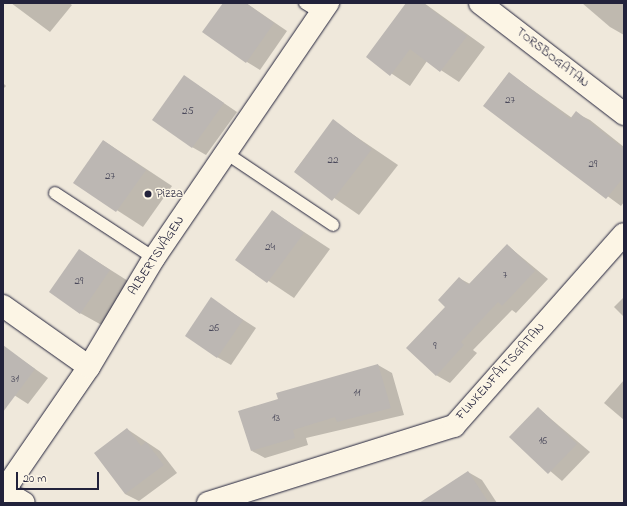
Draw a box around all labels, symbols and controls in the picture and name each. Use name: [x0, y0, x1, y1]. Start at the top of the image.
street label: TORSBOGATAN: [512, 25, 592, 91]
house number: 27: [505, 93, 515, 107]
house number: 25: [182, 104, 194, 118]
house number: 22: [328, 153, 338, 167]
house number: 29: [589, 157, 597, 171]
house number: 27: [105, 169, 115, 183]
place label: Pizza: [156, 186, 183, 202]
marker: Pizza: [143, 189, 153, 199]
street label: ALBERTSVÄGEN: [126, 213, 188, 299]
house number: 24: [265, 240, 275, 254]
house number: 7: [503, 268, 507, 282]
house number: 29: [75, 274, 83, 288]
street label: FLINKENFÄLTSGATAN: [453, 320, 549, 424]
house number: 26: [209, 321, 219, 335]
house number: 9: [433, 339, 437, 353]
house number: 31: [11, 372, 19, 386]
house number: 11: [354, 386, 360, 400]
house number: 13: [272, 411, 280, 425]
house number: 16: [539, 434, 547, 448]
scale bar: [18, 464, 101, 490]
text: 20 m: [23, 470, 46, 488]

